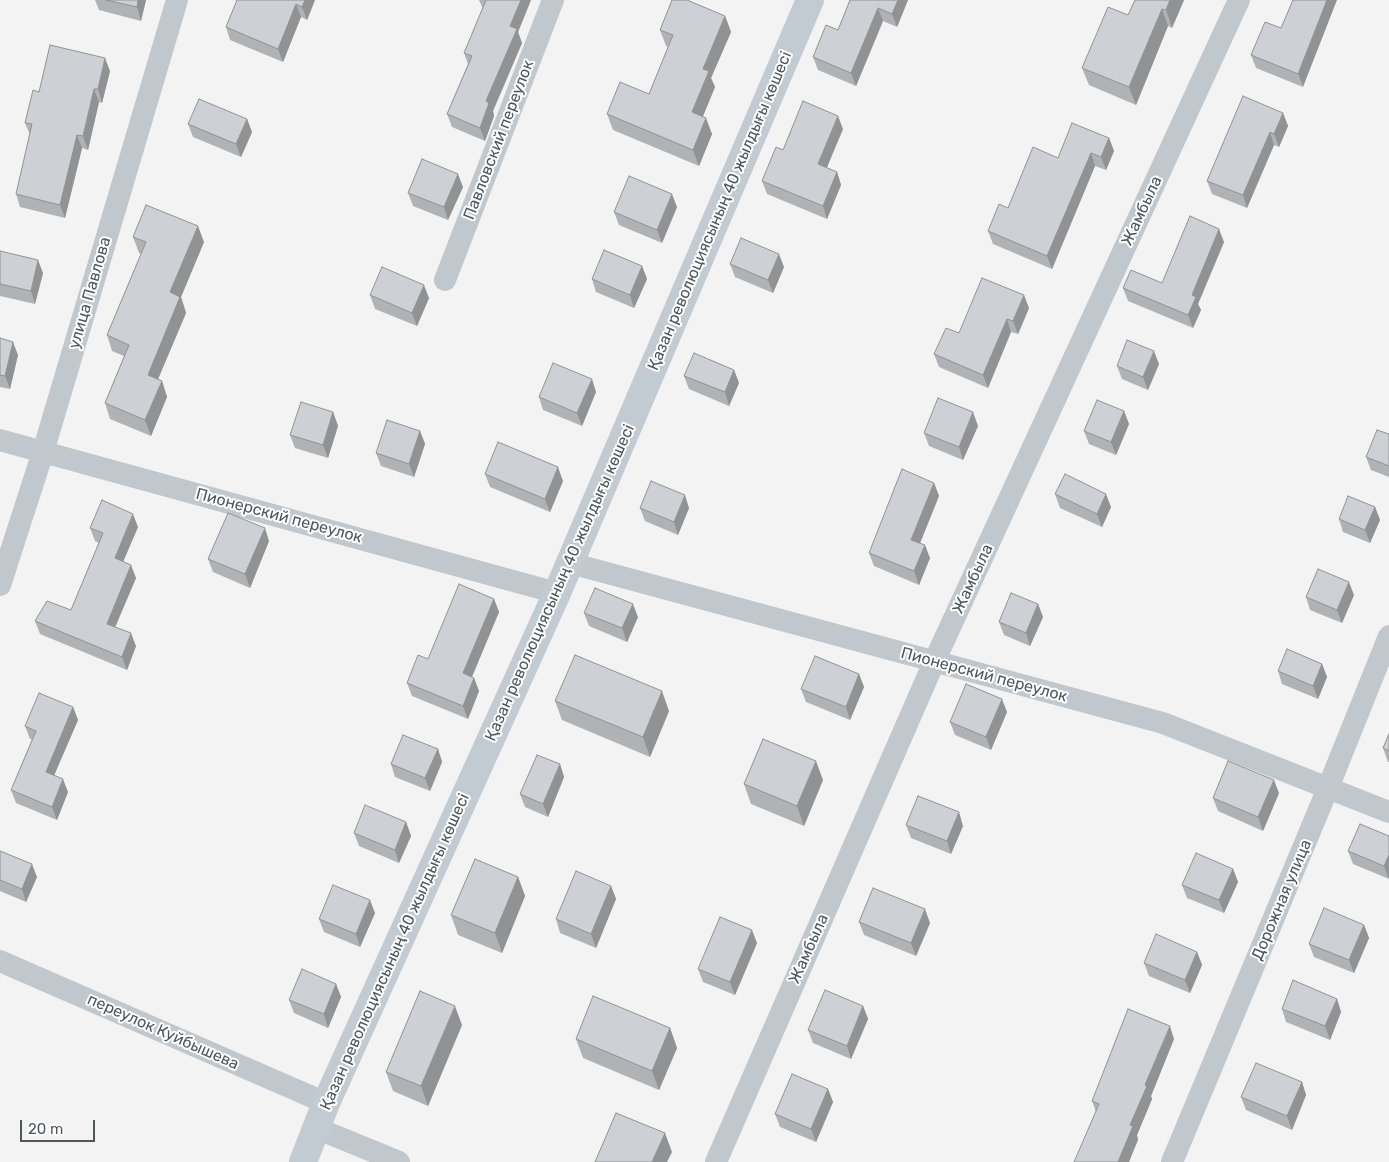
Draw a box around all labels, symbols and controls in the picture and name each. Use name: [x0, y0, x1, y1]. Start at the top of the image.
street label: Қазан революциясының 40 жылдығы көшесі: [644, 49, 796, 373]
street label: Павловский переулок: [460, 57, 538, 223]
street label: Жамбыла: [1118, 173, 1166, 249]
street label: улица Павлова: [65, 235, 115, 351]
street label: Қазан революциясының 40 жылдығы көшесі: [481, 422, 639, 744]
street label: Пионерский переулок: [194, 485, 364, 547]
street label: Жамбыла: [949, 541, 997, 617]
street label: Пионерский переулок: [899, 644, 1069, 706]
street label: Қазан революциясының 40 жылдығы көшесі: [316, 791, 474, 1113]
street label: Дорожная улица: [1248, 837, 1316, 963]
street label: Жамбыла: [785, 911, 833, 987]
street label: переулок Куйбышева: [84, 990, 242, 1074]
scale bar: [22, 1110, 98, 1142]
text: 20 m: [28, 1120, 63, 1138]

